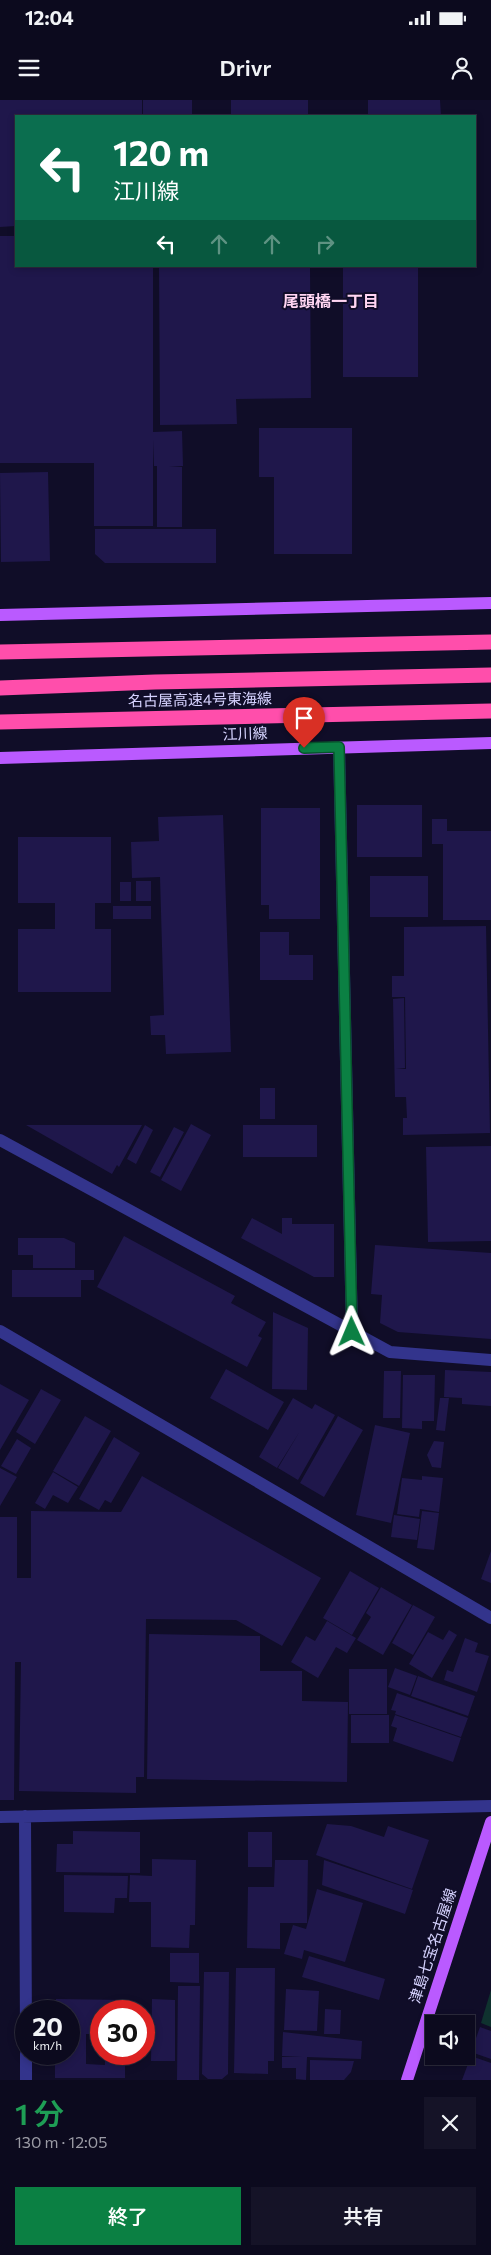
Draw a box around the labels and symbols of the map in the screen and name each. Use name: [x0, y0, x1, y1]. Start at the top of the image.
district label: 尾頭橋一丁目: [283, 291, 379, 310]
street label: 名古屋高速4号東海線: [128, 689, 272, 709]
pin: [283, 697, 325, 748]
street label: 江川線: [222, 723, 268, 743]
position arrow: [325, 1305, 377, 1357]
street label: 津島七宝名古屋線: [405, 1886, 459, 2006]
speed limit sign: 30: [90, 2000, 155, 2065]

